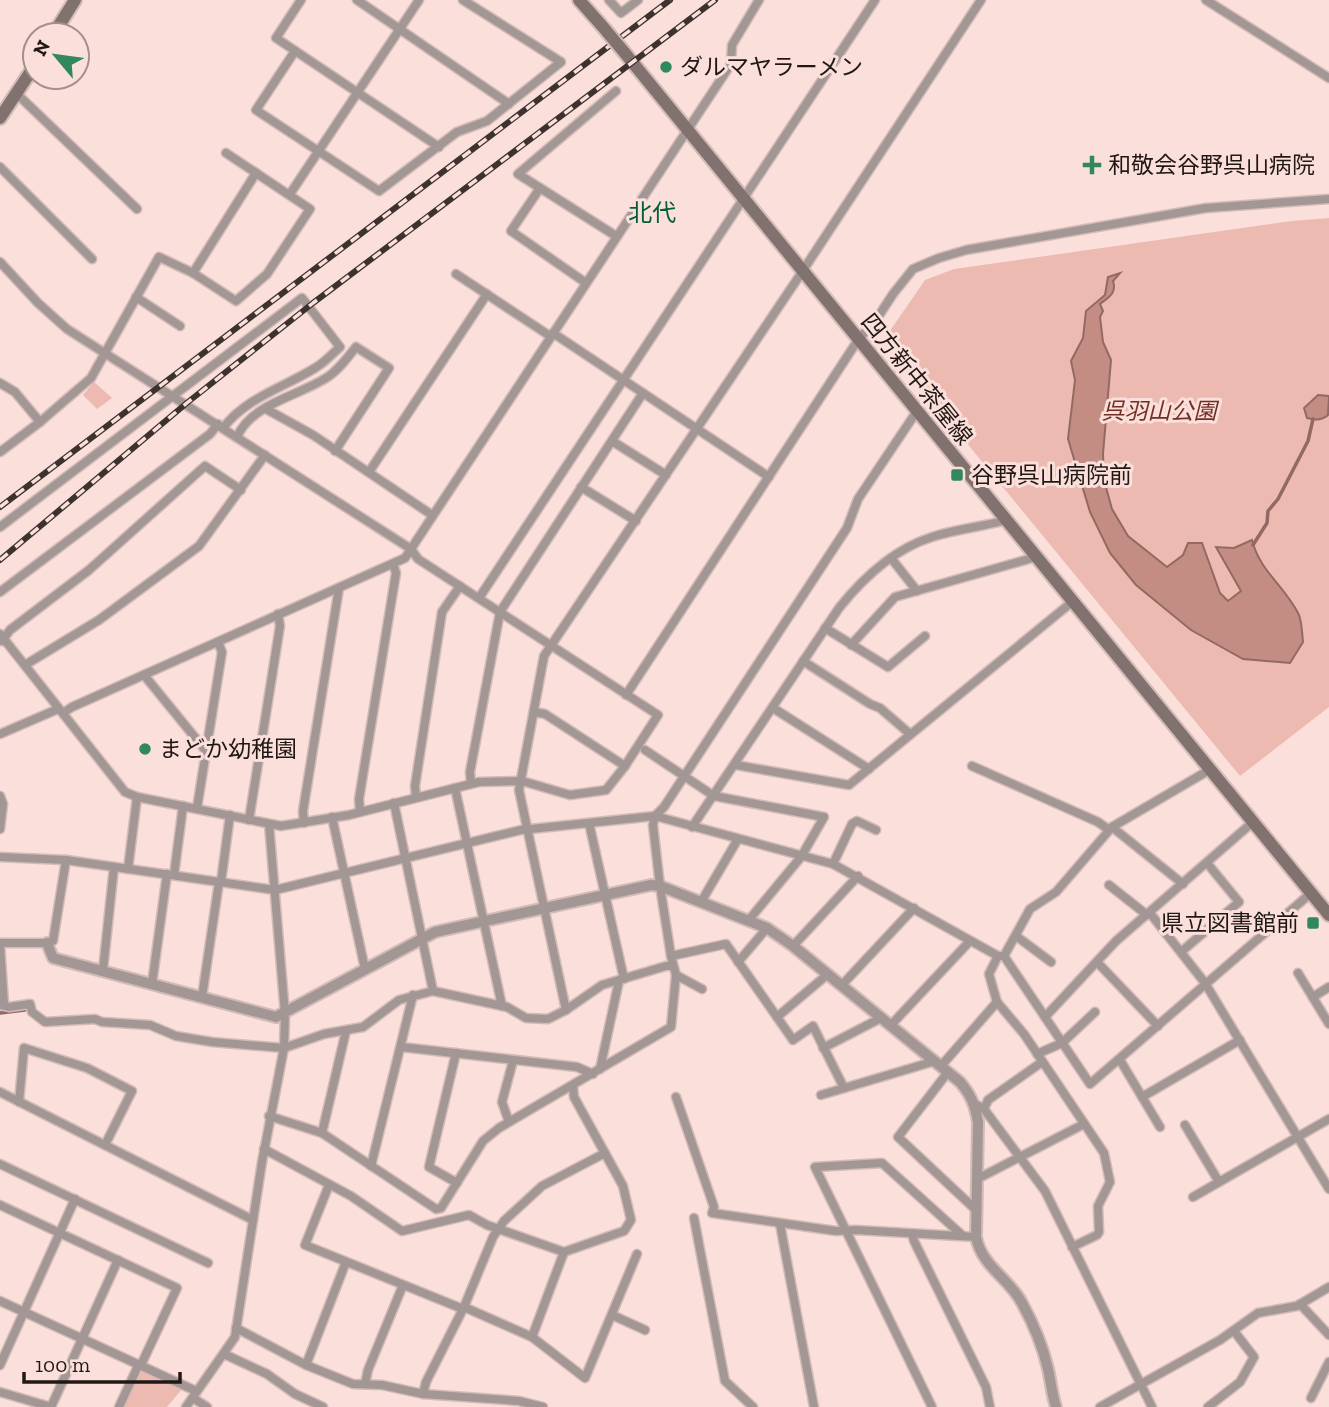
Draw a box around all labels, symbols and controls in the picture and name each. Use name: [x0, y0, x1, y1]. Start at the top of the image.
north arrow: [21, 21, 91, 91]
text: N: [28, 36, 55, 60]
place label: ダルマヤラーメン: [680, 53, 863, 81]
marker: ダルマヤラーメン: [658, 59, 674, 75]
place label: 和敬会谷野呉山病院: [1108, 151, 1315, 179]
marker: 和敬会谷野呉山病院: [1082, 155, 1102, 175]
district label: 北代: [628, 198, 676, 227]
street label: 四方新中茶屋線: [855, 308, 979, 450]
park label: 呉羽山公園: [1102, 397, 1220, 425]
place label: 谷野呉山病院前: [971, 461, 1132, 489]
marker: 谷野呉山病院前: [949, 467, 965, 483]
place label: まどか幼稚園: [159, 735, 297, 763]
marker: まどか幼稚園: [137, 741, 153, 757]
place label: 県立図書館前: [1161, 909, 1299, 937]
marker: 県立図書館前: [1305, 915, 1321, 931]
scale bar: [24, 1340, 180, 1384]
text: 100 m: [35, 1352, 90, 1377]

